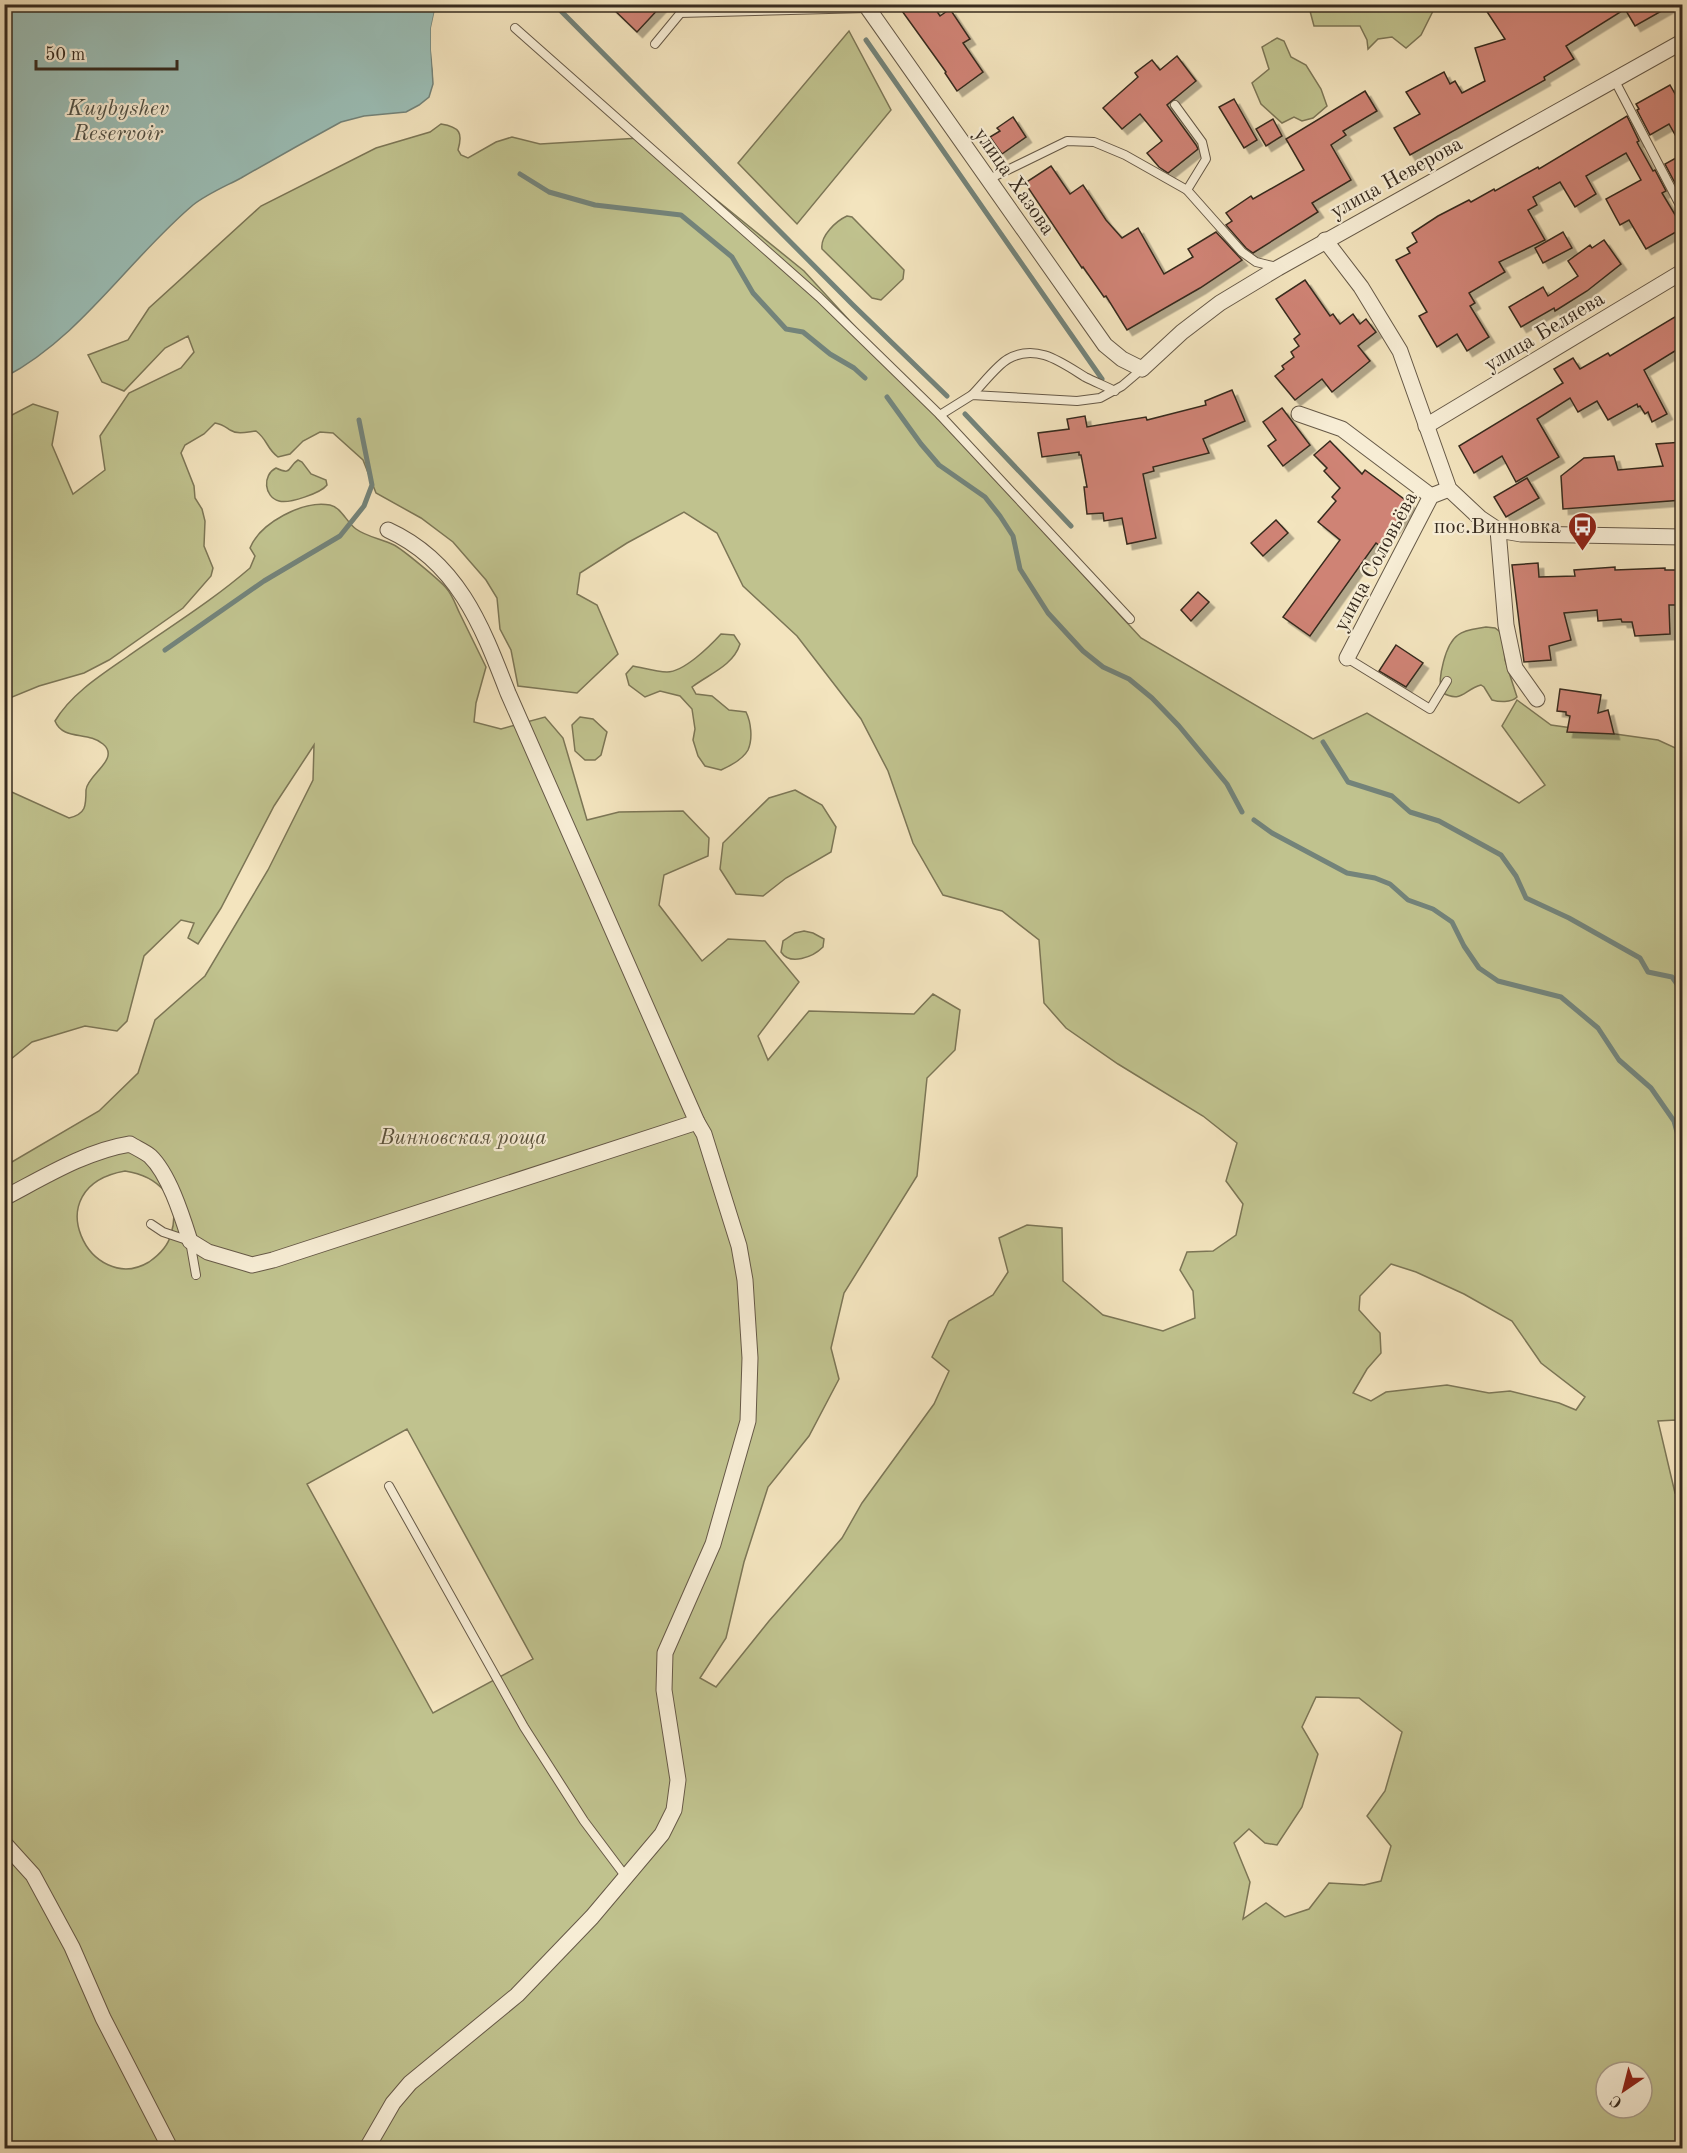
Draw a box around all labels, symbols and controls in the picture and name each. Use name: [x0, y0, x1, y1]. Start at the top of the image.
scale bar: [36, 33, 177, 71]
text: 50 m: [45, 46, 85, 64]
water label: Kuybyshev Reservoir: [66, 98, 169, 145]
street label: улица Хазова: [969, 124, 1058, 239]
street label: улица Неверова: [1327, 133, 1466, 223]
street label: улица Беляева: [1481, 288, 1608, 376]
street label: улица Соловьёва: [1331, 488, 1422, 635]
bus stop icon: пос.Винновка: [1566, 510, 1598, 552]
place label: пос.Винновка: [1434, 517, 1561, 538]
park label: Винновская роща: [378, 1128, 547, 1149]
north arrow: [1594, 2060, 1654, 2120]
text: С: [1608, 2091, 1625, 2110]

